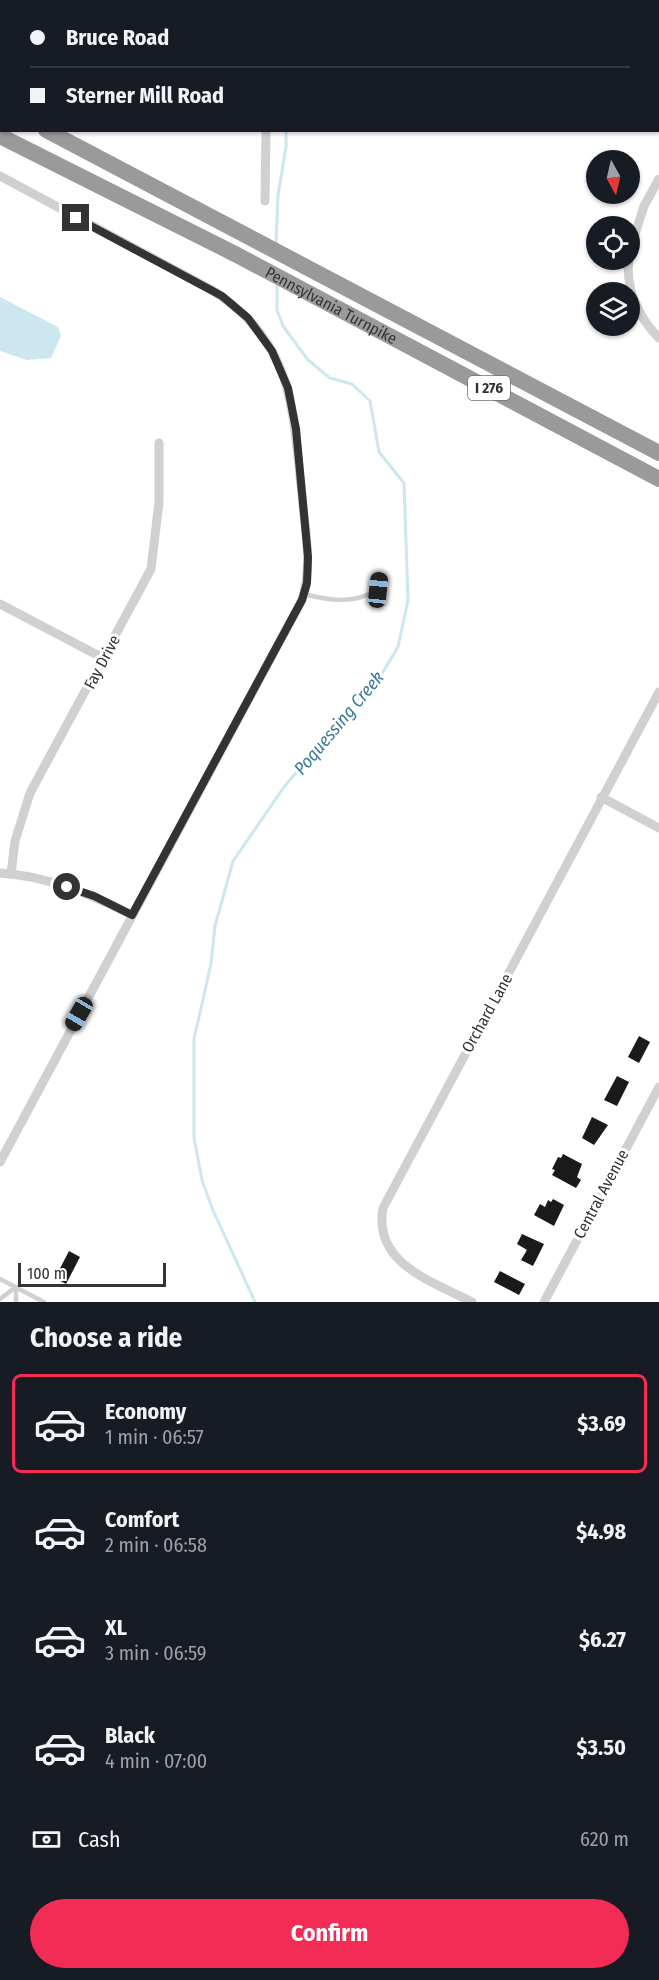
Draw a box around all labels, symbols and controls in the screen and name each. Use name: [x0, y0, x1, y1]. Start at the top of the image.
text: Bruce Road: [66, 24, 169, 51]
text: Sterner Mill Road: [66, 82, 224, 109]
north arrow: [586, 150, 640, 204]
map controls: [586, 150, 640, 336]
route end: [62, 204, 89, 231]
button: locate: [586, 216, 640, 270]
street label: Pennsylvania Turnpike: [262, 262, 400, 348]
button: layers: [586, 282, 640, 336]
road number: I 276: [468, 376, 510, 400]
car: [367, 571, 389, 609]
street label: Fay Drive: [80, 632, 124, 692]
water label: Poquessing Creek: [289, 667, 389, 779]
route start: [53, 873, 80, 900]
street label: Orchard Lane: [458, 970, 516, 1056]
car: [62, 994, 96, 1034]
street label: Central Avenue: [570, 1146, 632, 1242]
scale bar: [18, 1260, 166, 1288]
text: 100 m: [27, 1264, 66, 1283]
text: Choose a ride: [30, 1322, 182, 1354]
icon: car: [33, 1397, 87, 1451]
text: Economy: [105, 1398, 186, 1425]
text: $3.69: [577, 1410, 626, 1437]
text: 1 min · 06:57: [105, 1425, 204, 1449]
icon: car: [33, 1505, 87, 1559]
text: Comfort: [105, 1506, 179, 1533]
text: $4.98: [576, 1518, 626, 1545]
text: 2 min · 06:58: [105, 1533, 207, 1557]
icon: car: [33, 1613, 87, 1667]
text: XL: [105, 1614, 127, 1641]
text: $6.27: [579, 1626, 626, 1653]
text: 3 min · 06:59: [105, 1641, 207, 1665]
icon: car: [33, 1721, 87, 1775]
text: Black: [105, 1722, 155, 1749]
text: $3.50: [577, 1734, 626, 1761]
text: 4 min · 07:00: [105, 1749, 207, 1773]
icon: cash: [30, 1823, 63, 1856]
text: Cash: [78, 1826, 121, 1853]
text: 620 m: [580, 1827, 629, 1851]
button: Confirm: [30, 1899, 629, 1968]

